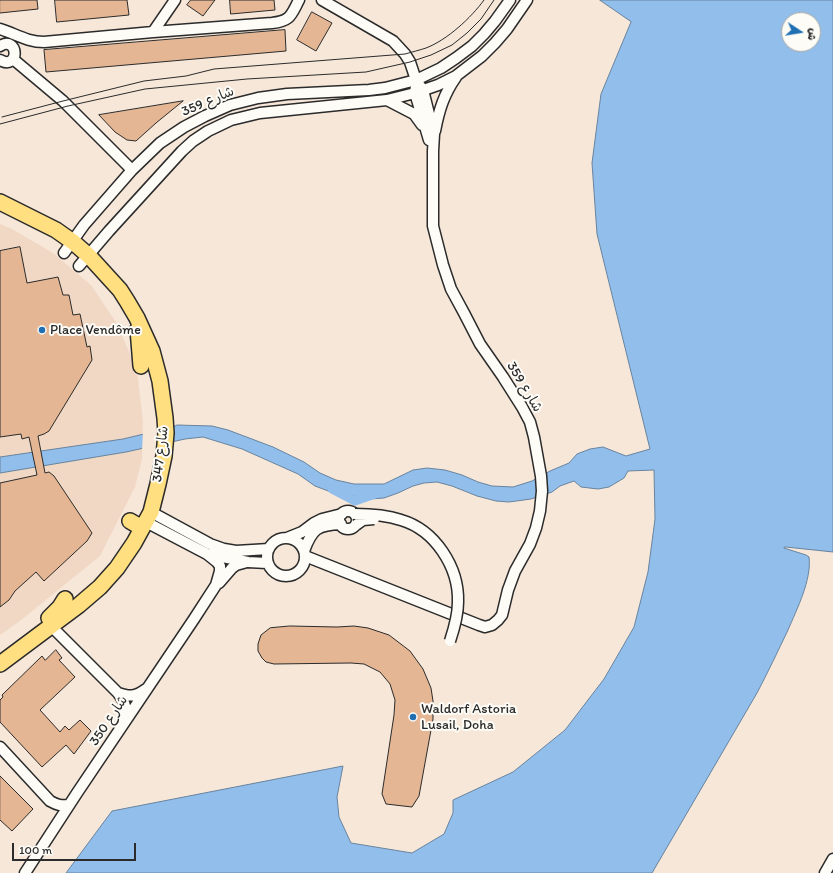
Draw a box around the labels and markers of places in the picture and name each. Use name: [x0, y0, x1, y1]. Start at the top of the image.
place label: Place Vendôme: [50, 322, 141, 338]
marker: Place Vendôme: [37, 325, 47, 335]
place label: Waldorf Astoria Lusail, Doha: [421, 701, 516, 734]
marker: Waldorf Astoria Lusail, Doha: [408, 712, 418, 722]

